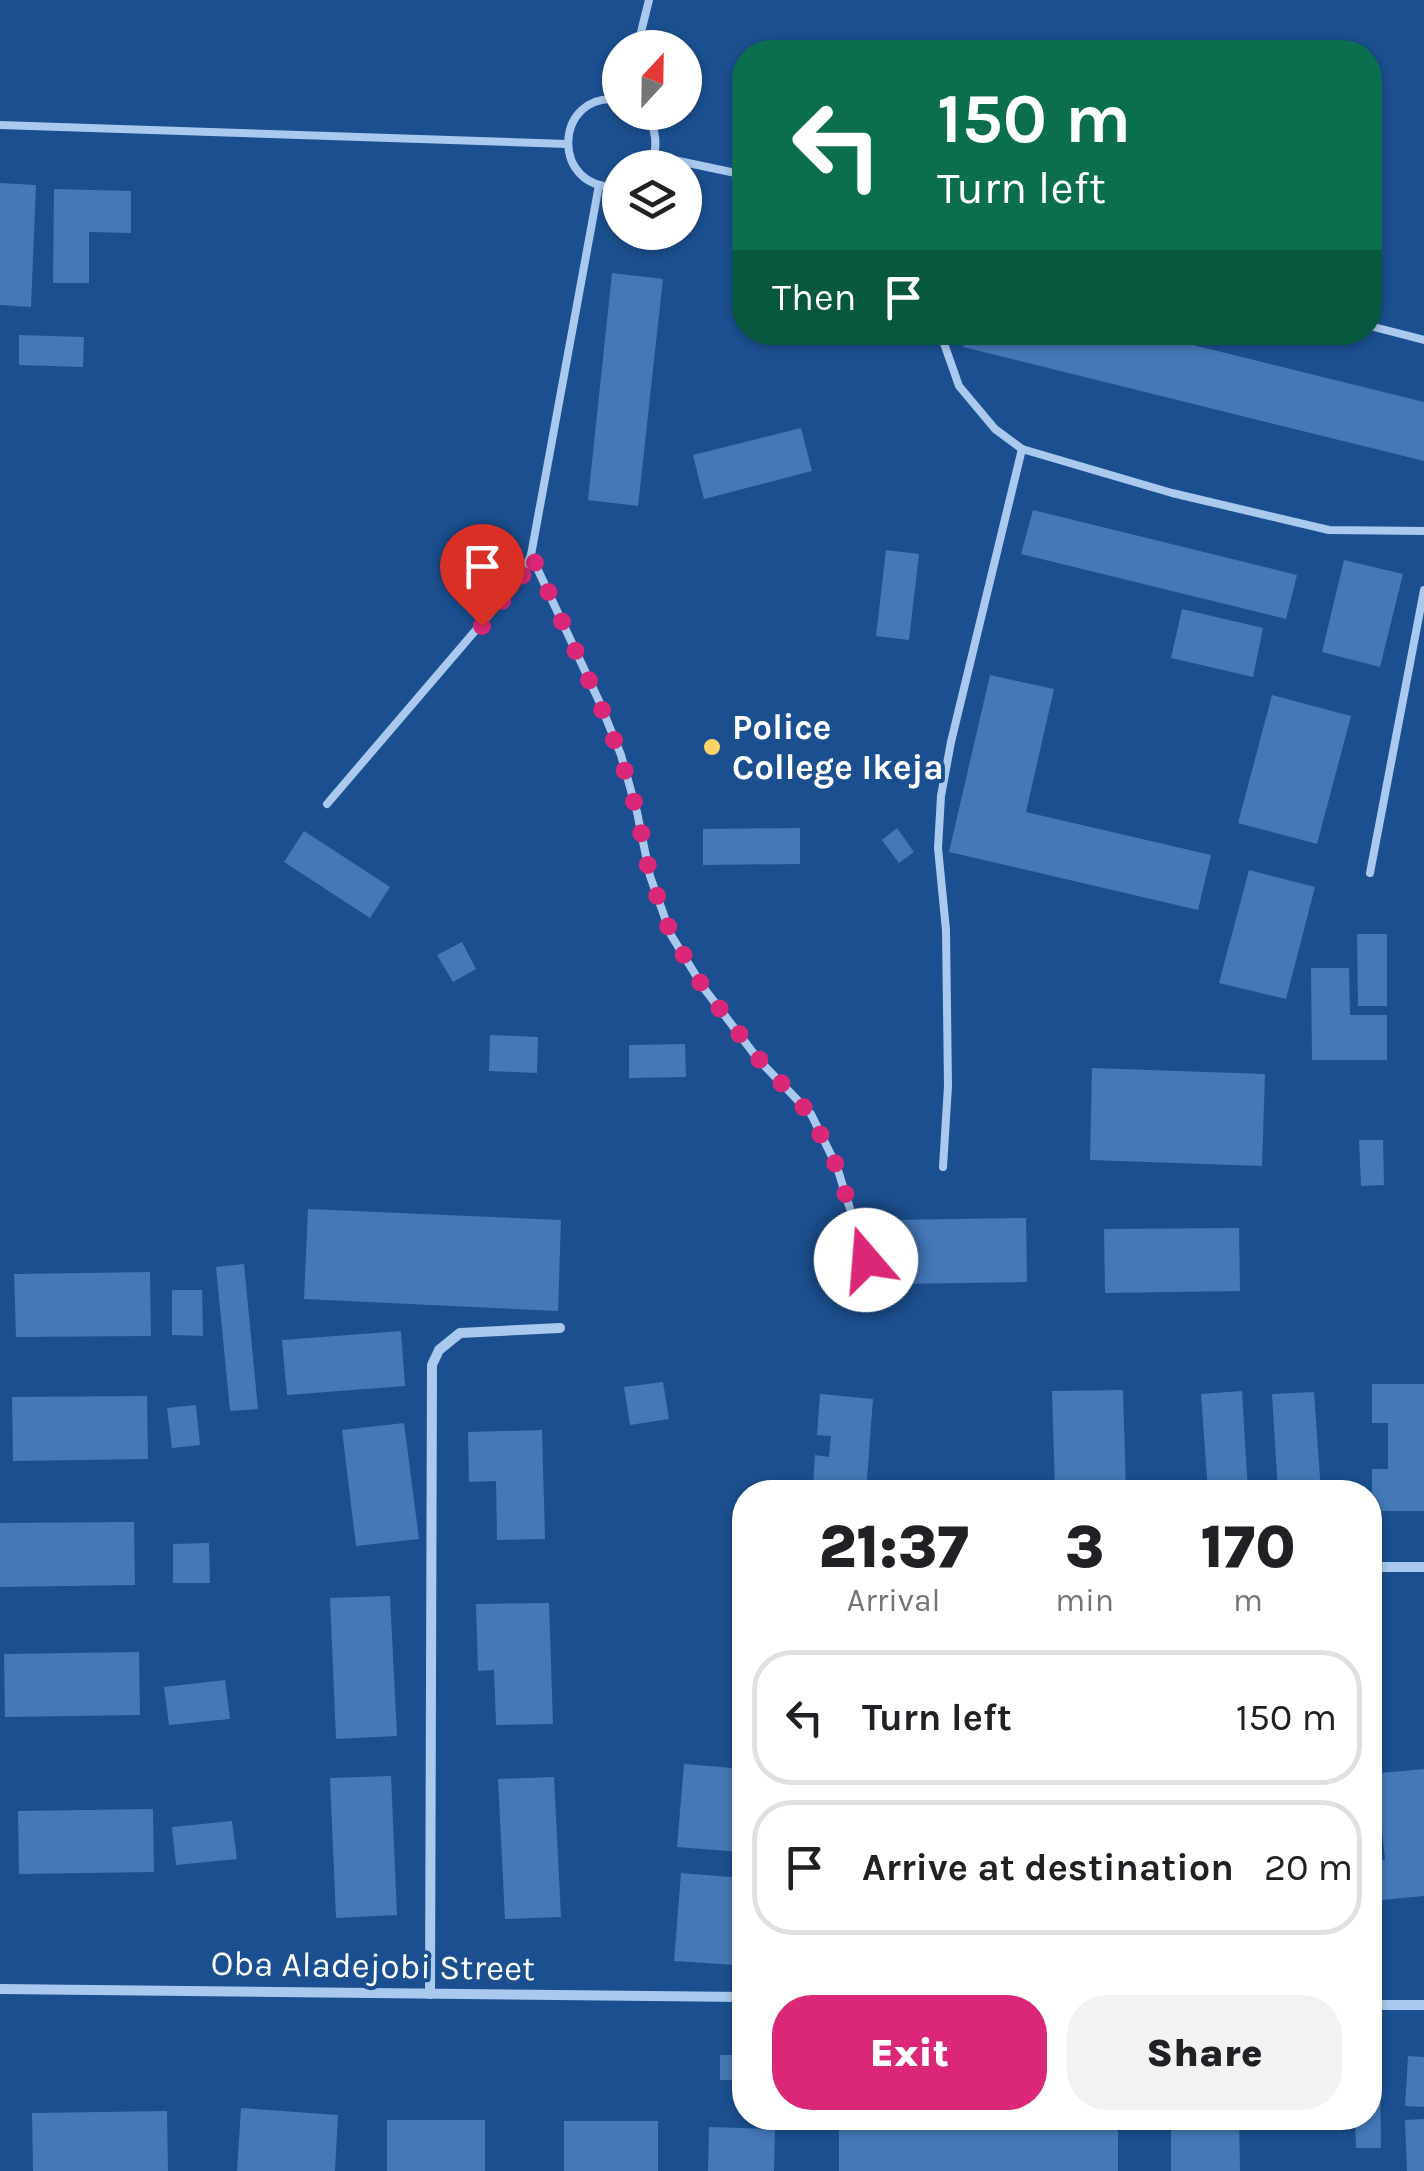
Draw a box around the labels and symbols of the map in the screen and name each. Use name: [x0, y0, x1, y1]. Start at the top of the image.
north arrow: [602, 30, 702, 130]
pin: [440, 524, 525, 627]
place label: Police College Ikeja: [732, 707, 944, 789]
marker: Police College Ikeja: [701, 736, 723, 758]
position arrow: [814, 1208, 918, 1312]
street label: Oba Aladejobi Street: [210, 1943, 536, 1989]

